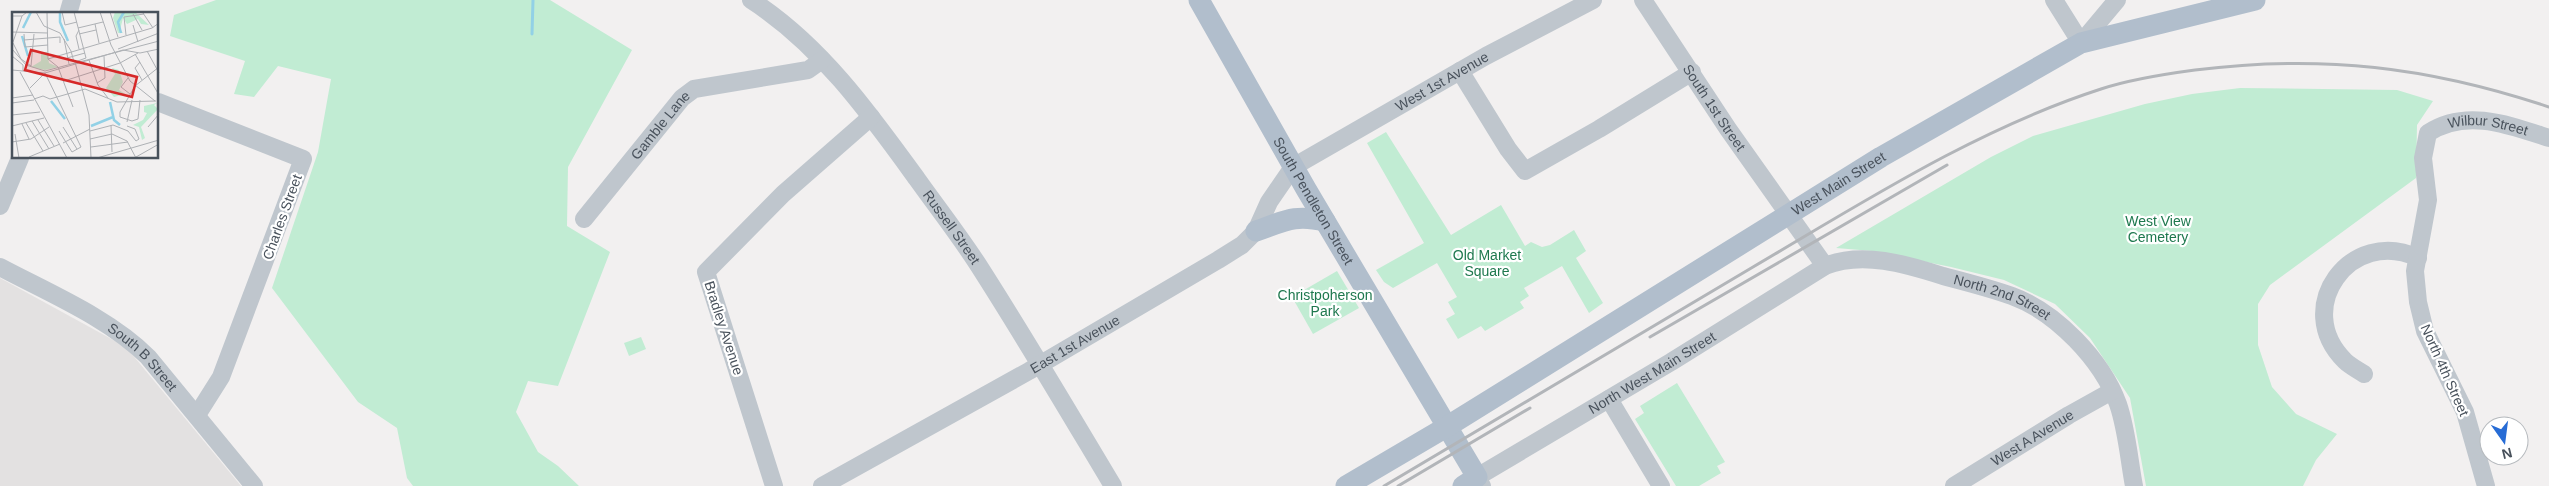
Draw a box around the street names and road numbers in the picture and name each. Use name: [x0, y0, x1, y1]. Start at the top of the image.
street label: West 1st Avenue: [1392, 48, 1491, 114]
street label: South 1st Street: [1680, 61, 1749, 154]
street label: Gamble Lane: [627, 87, 693, 163]
street label: Wilbur Street: [2446, 112, 2530, 139]
street label: South Pendleton Street: [1270, 134, 1357, 267]
street label: West Main Street: [1789, 148, 1888, 219]
street label: Charles Street: [259, 172, 305, 262]
street label: Russell Street: [920, 187, 984, 267]
street label: North 2nd Street: [1952, 271, 2054, 323]
street label: Bradley Avenue: [701, 279, 747, 377]
street label: East 1st Avenue: [1027, 311, 1123, 377]
street label: South B Street: [105, 320, 181, 394]
street label: North 4th Street: [2418, 322, 2472, 418]
street label: North West Main Street: [1586, 328, 1718, 417]
street label: West A Avenue: [1988, 406, 2077, 469]

